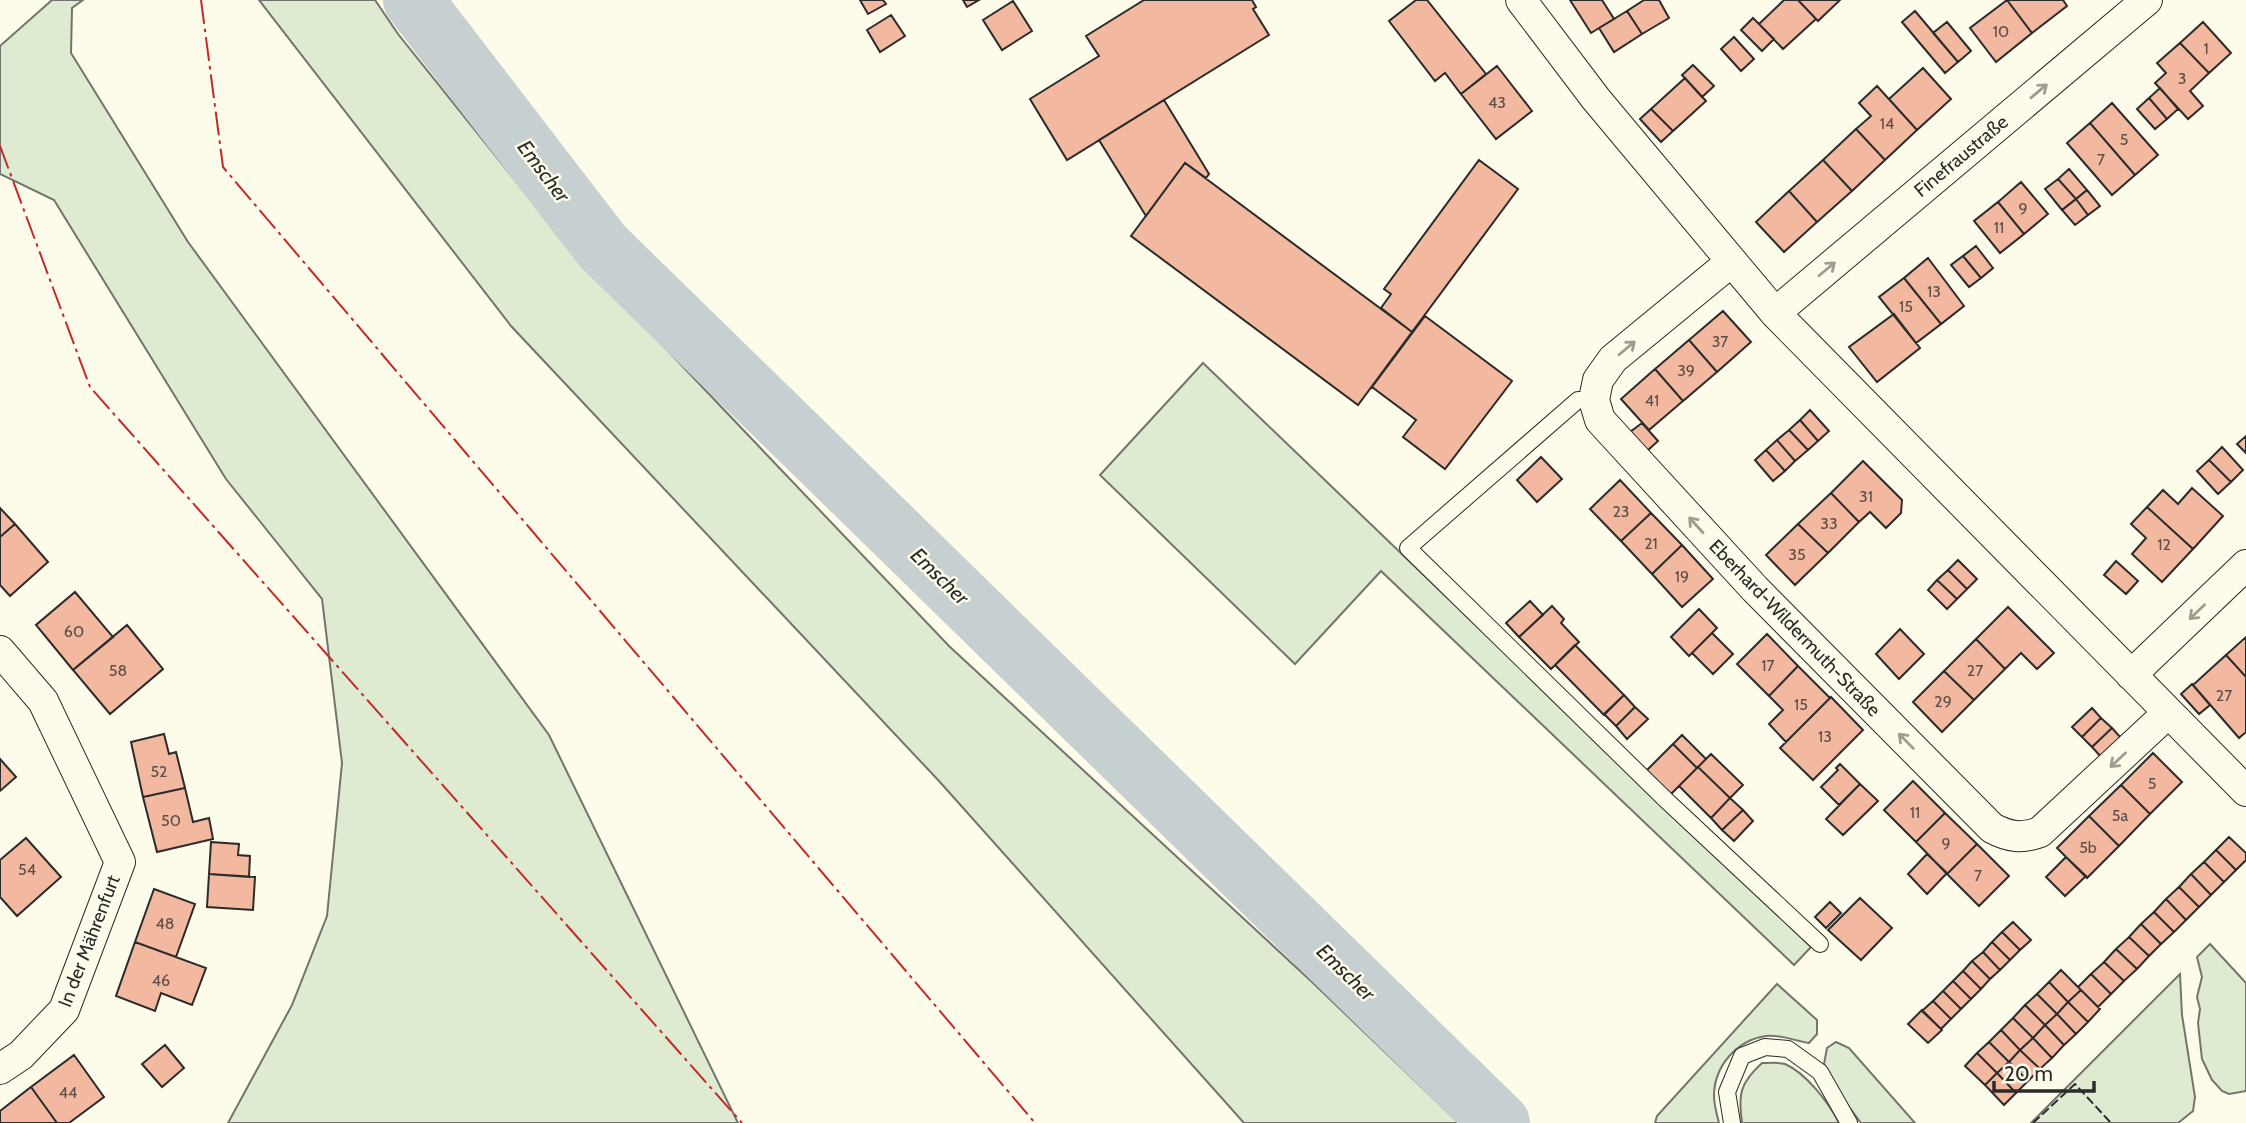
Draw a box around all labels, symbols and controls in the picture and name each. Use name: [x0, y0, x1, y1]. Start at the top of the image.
house number: 10: [1993, 22, 2009, 41]
house number: 1: [2203, 39, 2209, 58]
house number: 3: [2178, 69, 2186, 88]
one-way arrow: [2029, 83, 2047, 99]
house number: 43: [1488, 93, 1506, 112]
street label: Finefraustraße: [1909, 110, 2013, 202]
house number: 14: [1880, 114, 1894, 133]
house number: 5: [2120, 130, 2128, 149]
water label: Emscher: [513, 135, 576, 208]
house number: 7: [2097, 150, 2105, 169]
house number: 9: [2018, 199, 2028, 218]
house number: 11: [1994, 218, 2004, 237]
one-way arrow: [1818, 261, 1836, 277]
house number: 13: [1927, 282, 1941, 301]
house number: 15: [1899, 297, 1913, 316]
house number: 37: [1712, 332, 1728, 351]
one-way arrow: [1618, 340, 1636, 356]
house number: 39: [1677, 361, 1695, 380]
house number: 41: [1645, 391, 1659, 410]
house number: 31: [1859, 487, 1873, 506]
house number: 23: [1612, 502, 1630, 521]
house number: 33: [1820, 514, 1838, 533]
one-way arrow: [1687, 517, 1704, 534]
house number: 21: [1644, 534, 1658, 553]
street label: Eberhard-Wildermuth-Straße: [1704, 535, 1886, 721]
house number: 12: [2157, 535, 2171, 554]
water label: Emscher: [906, 542, 975, 611]
house number: 35: [1788, 545, 1806, 564]
house number: 19: [1675, 567, 1689, 586]
one-way arrow: [2189, 604, 2206, 621]
house number: 60: [64, 622, 84, 641]
house number: 17: [1761, 656, 1775, 675]
house number: 58: [109, 661, 127, 680]
house number: 27: [1967, 661, 1983, 680]
house number: 27: [2216, 686, 2232, 705]
house number: 29: [1934, 692, 1952, 711]
house number: 15: [1794, 695, 1808, 714]
house number: 13: [1818, 727, 1832, 746]
one-way arrow: [1897, 732, 1914, 749]
one-way arrow: [2110, 751, 2127, 768]
house number: 52: [150, 762, 168, 781]
house number: 5: [2148, 774, 2156, 793]
house number: 11: [1910, 803, 1920, 822]
house number: 5a: [2112, 806, 2128, 825]
house number: 50: [161, 811, 181, 830]
house number: 9: [1941, 834, 1951, 853]
house number: 5b: [2079, 838, 2097, 857]
house number: 54: [18, 860, 36, 879]
house number: 7: [1974, 866, 1982, 885]
street label: In der Mährenfurt: [53, 871, 125, 1010]
house number: 48: [156, 914, 174, 933]
water label: Emscher: [1312, 938, 1381, 1007]
house number: 46: [152, 971, 170, 990]
scale bar: [1994, 1050, 2094, 1094]
text: 20 m: [2004, 1061, 2053, 1086]
house number: 44: [59, 1083, 77, 1102]

